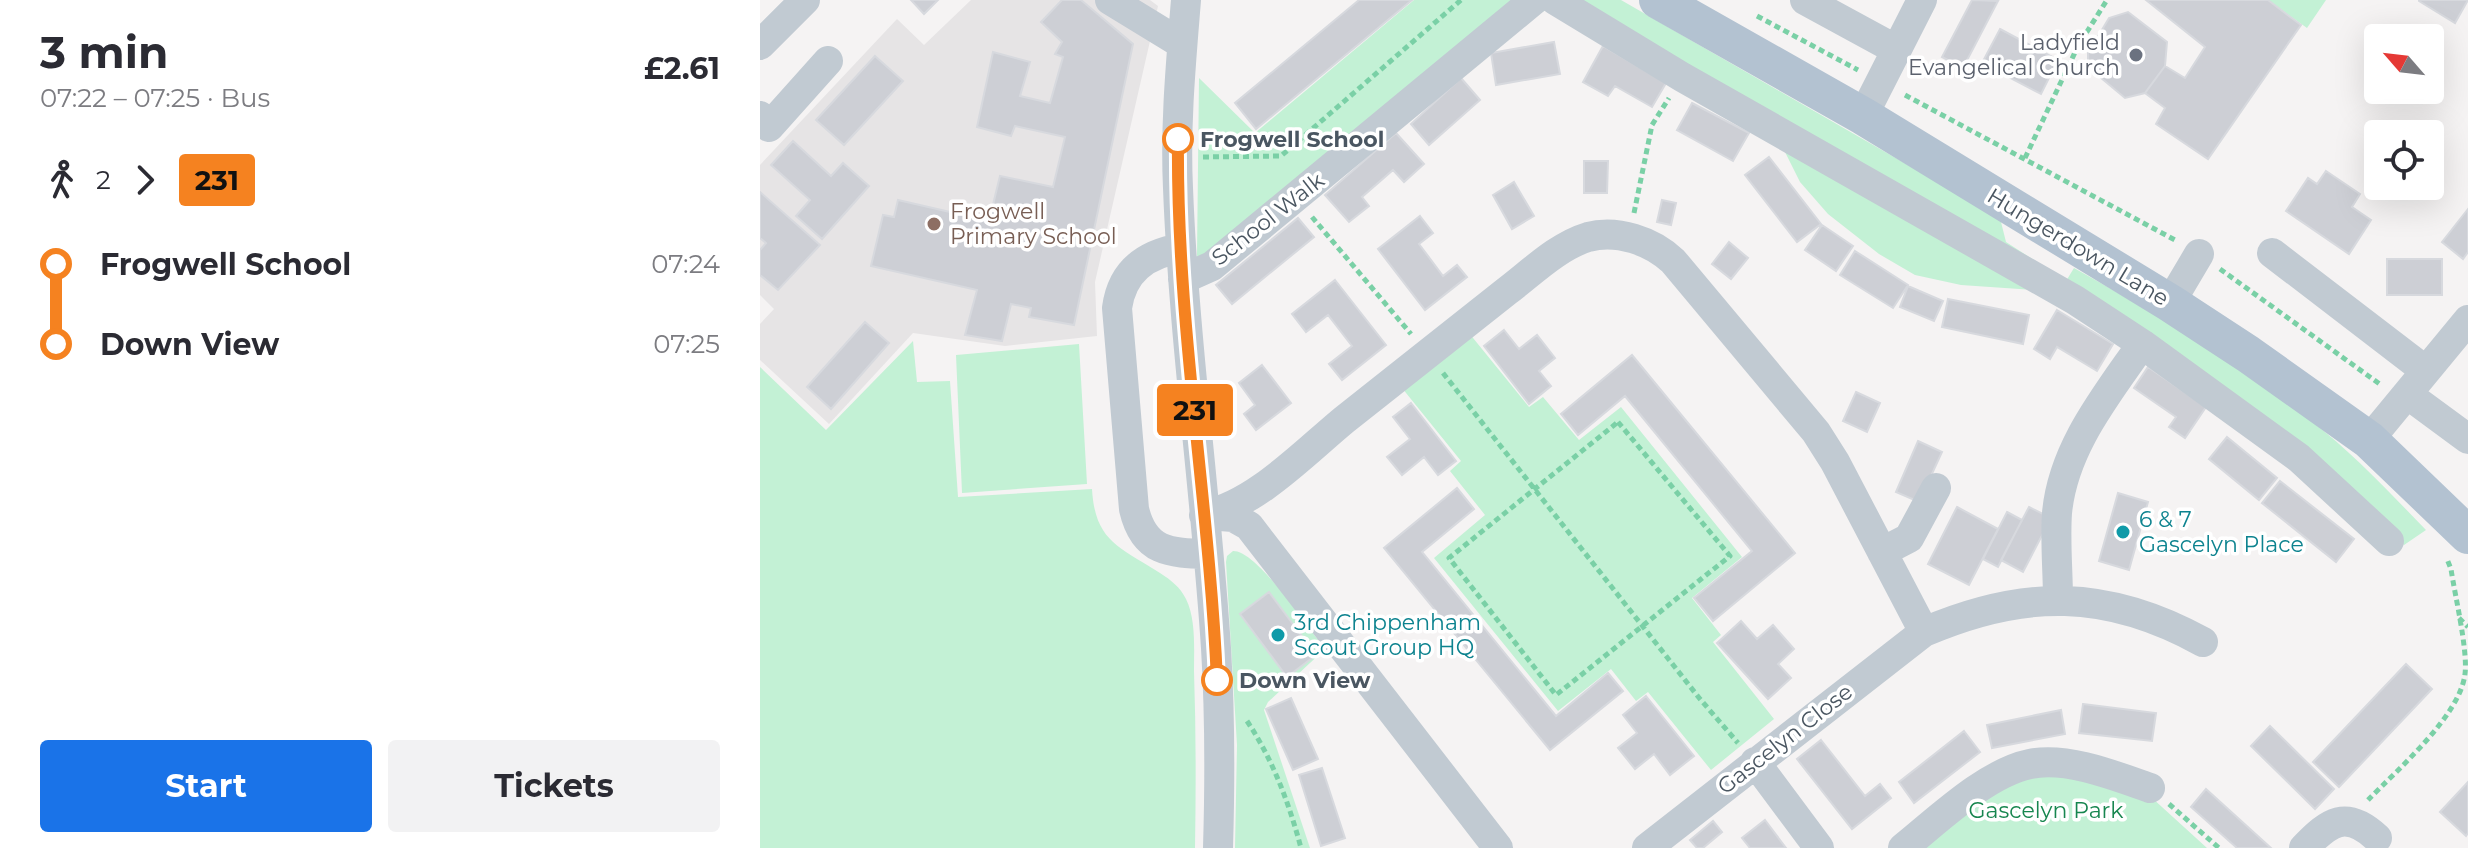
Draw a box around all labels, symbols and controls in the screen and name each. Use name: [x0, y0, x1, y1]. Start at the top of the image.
north arrow: [2364, 24, 2444, 104]
map controls: [2364, 24, 2444, 200]
text: 3 min: [40, 25, 168, 79]
place label: Ladyfield Evangelical Church: [1908, 29, 2120, 81]
marker: Ladyfield Evangelical Church: [2127, 46, 2145, 64]
text: £2.61: [644, 50, 720, 87]
text: 07:22 – 07:25 · Bus: [40, 82, 270, 114]
button: locate: [2364, 120, 2444, 200]
marker: Frogwell School: [1163, 124, 1193, 154]
place label: Frogwell School: [1200, 126, 1384, 153]
icon: walk: [40, 158, 84, 202]
icon: forward: [123, 158, 167, 202]
text: 231: [195, 163, 239, 197]
text: 2: [96, 164, 111, 196]
street label: School Walk: [1206, 166, 1330, 271]
street label: Hungerdown Lane: [1982, 182, 2174, 312]
place label: Frogwell Primary School: [950, 198, 1117, 250]
marker: Frogwell Primary School: [925, 215, 943, 233]
text: Frogwell School: [100, 246, 351, 283]
text: 07:24: [651, 248, 720, 280]
text: Down View: [100, 326, 279, 363]
text: 07:25: [653, 328, 720, 360]
line badge: 231: [1149, 384, 1241, 436]
text: 231: [1173, 393, 1217, 427]
place label: 6 & 7 Gascelyn Place: [2139, 506, 2304, 558]
marker: 6 & 7 Gascelyn Place: [2114, 523, 2132, 541]
place label: 3rd Chippenham Scout Group HQ: [1294, 609, 1481, 661]
marker: 3rd Chippenham Scout Group HQ: [1269, 626, 1287, 644]
marker: Down View: [1202, 665, 1232, 695]
place label: Down View: [1239, 667, 1371, 694]
street label: Gascelyn Close: [1712, 678, 1858, 800]
button: Start: [40, 740, 372, 832]
button: Tickets: [388, 740, 720, 832]
park label: Gascelyn Park: [1969, 797, 2124, 824]

